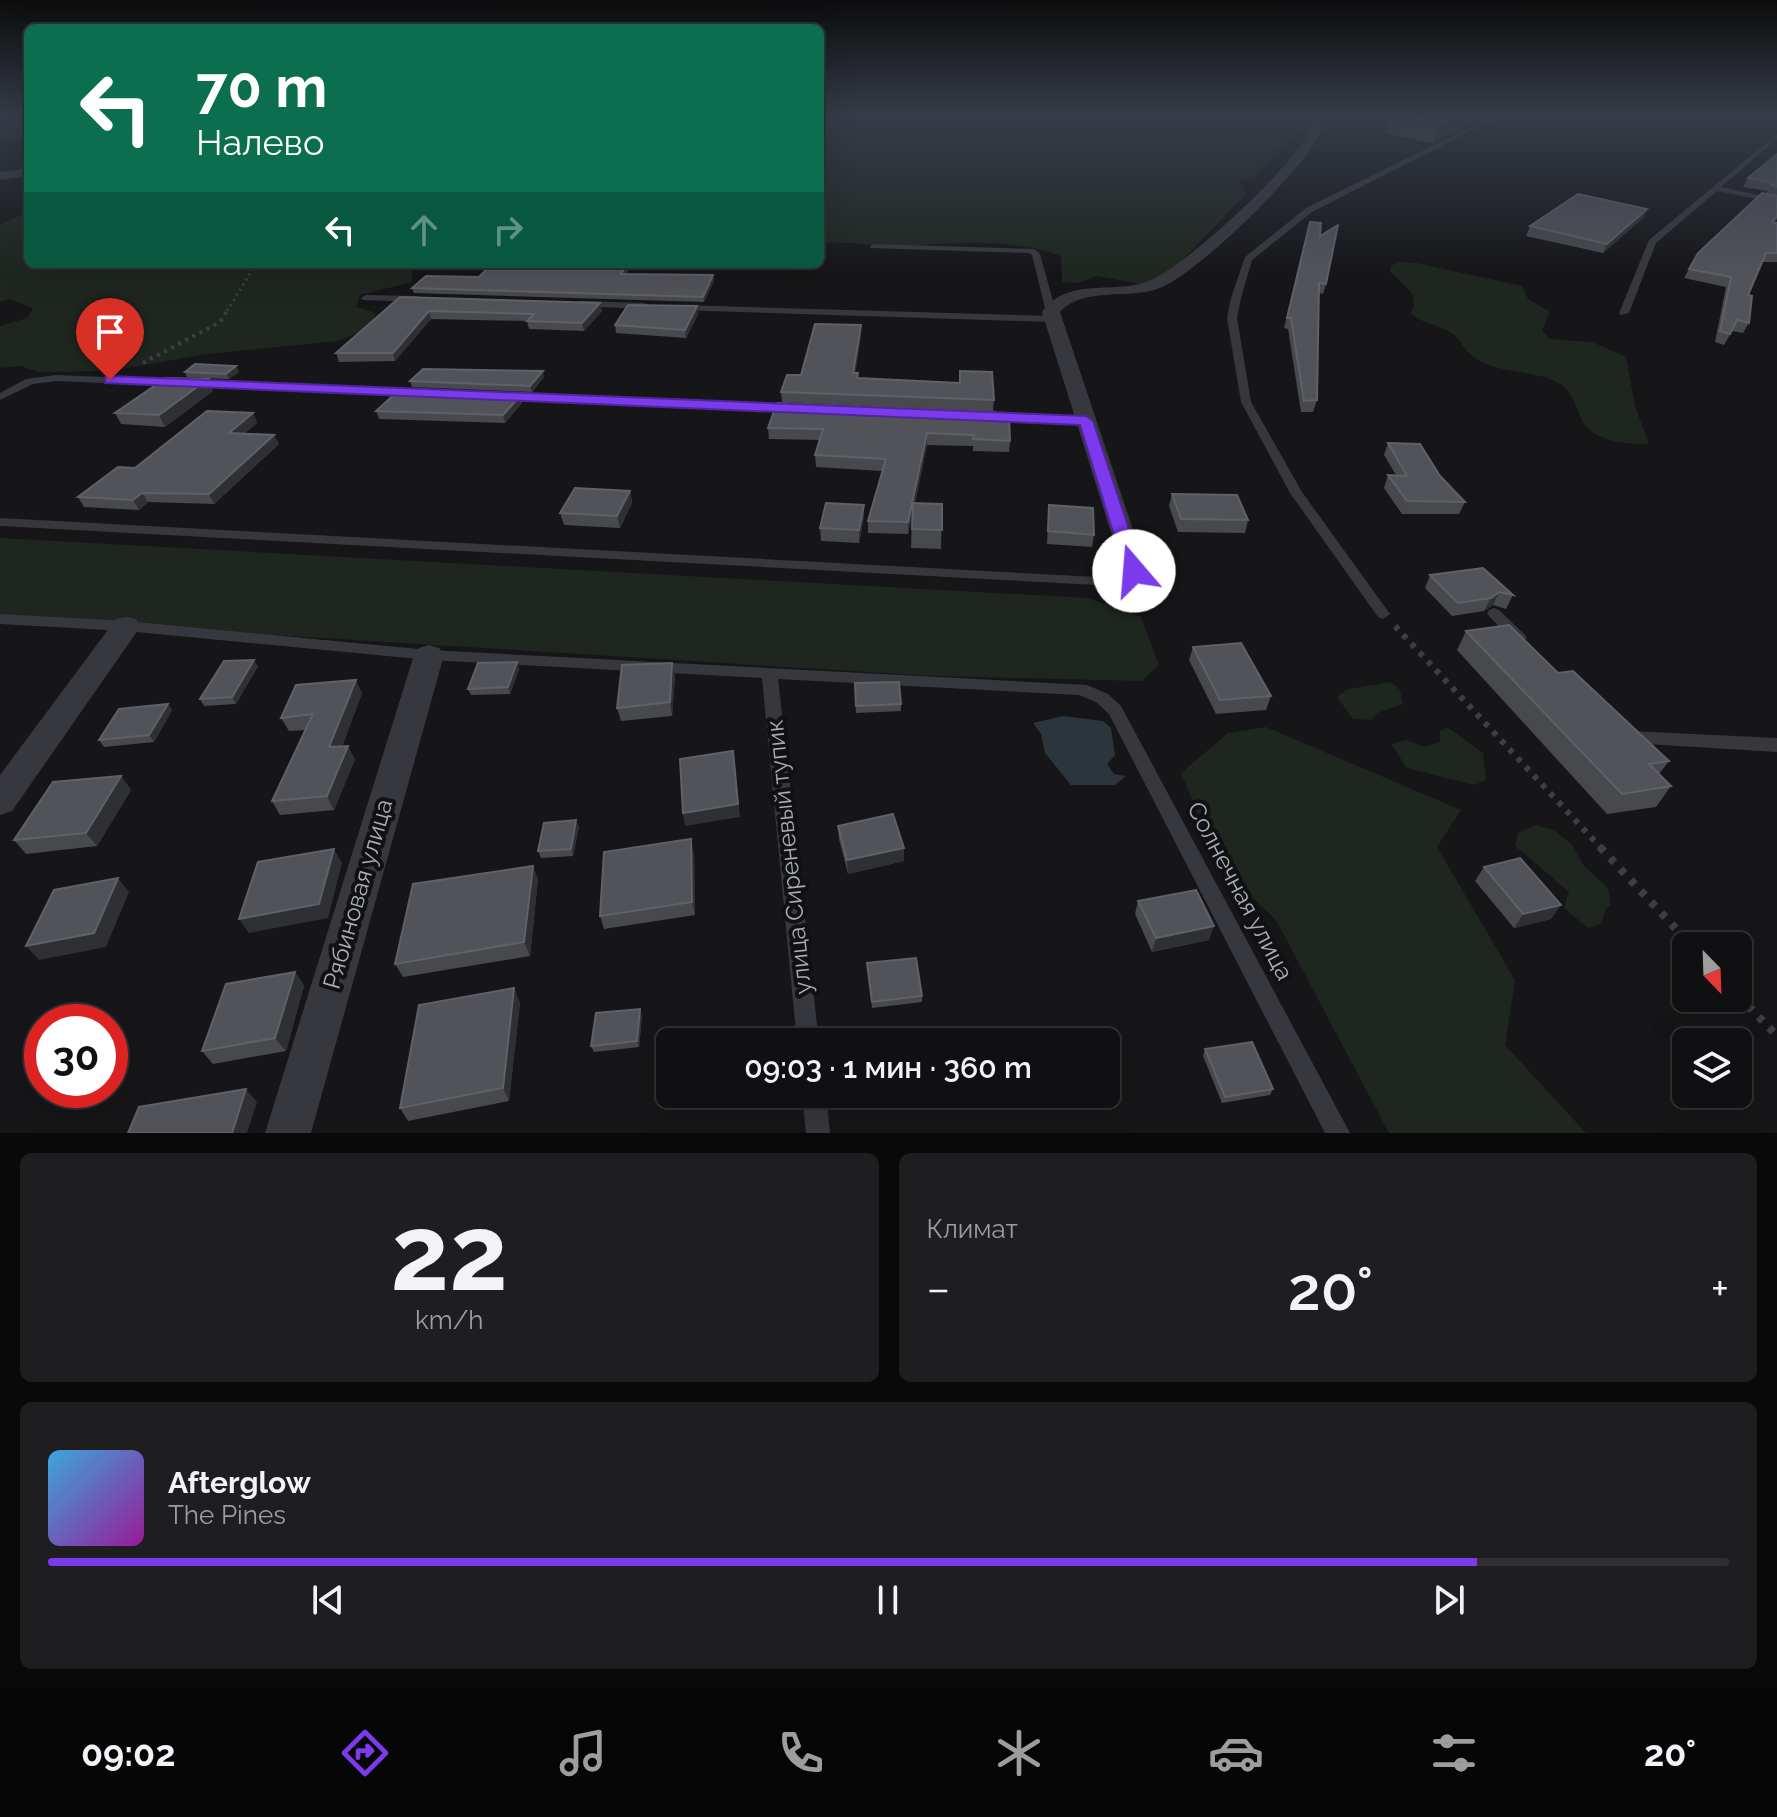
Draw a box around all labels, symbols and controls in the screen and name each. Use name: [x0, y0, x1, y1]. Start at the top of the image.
text: 70 m: [196, 54, 327, 120]
icon: left: [64, 56, 168, 160]
text: Налево: [196, 121, 324, 163]
icon: left: [318, 208, 362, 252]
icon: ahead: [402, 208, 446, 252]
icon: right: [486, 208, 530, 252]
pin: [76, 298, 144, 380]
icon: arrive: [88, 310, 132, 354]
position arrow: [1092, 529, 1176, 613]
street label: улица Сиреневый тупик: [760, 718, 817, 996]
street label: Рябиновая улица: [317, 796, 398, 992]
street label: Солнечная улица: [1181, 797, 1300, 985]
north arrow: [1672, 932, 1752, 1012]
map controls: [1672, 932, 1752, 1108]
speed limit sign: 30: [24, 1004, 128, 1108]
button: layers: [1672, 1028, 1752, 1108]
text: 09:03 · 1 мин · 360 m: [744, 1050, 1032, 1085]
text: 22: [391, 1192, 508, 1314]
text: Климат: [927, 1214, 1018, 1244]
text: 20°: [1288, 1254, 1373, 1324]
text: −: [927, 1263, 950, 1314]
text: +: [1711, 1263, 1729, 1314]
text: km/h: [415, 1305, 484, 1335]
text: Afterglow: [168, 1465, 311, 1500]
text: The Pines: [168, 1500, 286, 1530]
icon: previous: [306, 1578, 350, 1622]
icon: pause: [866, 1578, 910, 1622]
icon: next: [1427, 1578, 1471, 1622]
icon: directions: [337, 1725, 393, 1781]
icon: music: [555, 1725, 611, 1781]
icon: phone: [773, 1725, 829, 1781]
icon: climate: [991, 1725, 1047, 1781]
icon: car: [1208, 1725, 1264, 1781]
icon: filters: [1426, 1725, 1482, 1781]
text: 09:02: [81, 1732, 176, 1774]
text: 20°: [1644, 1732, 1696, 1774]

